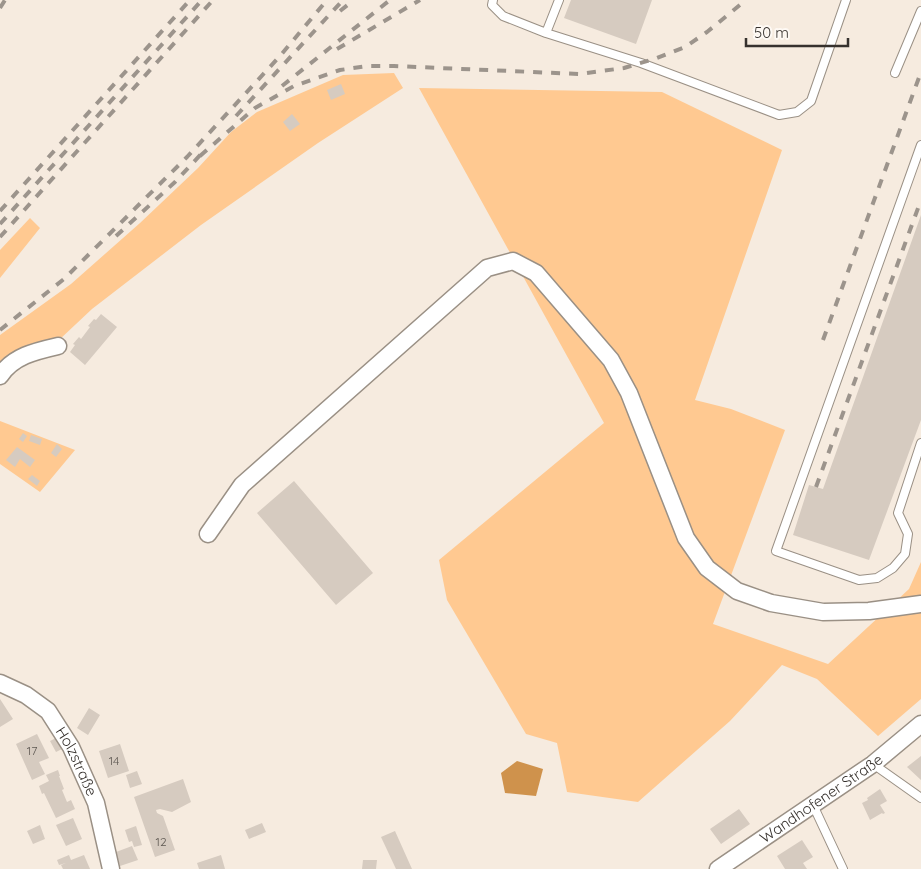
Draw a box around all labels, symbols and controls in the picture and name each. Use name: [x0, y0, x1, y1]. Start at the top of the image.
scale bar: [746, 15, 848, 47]
text: 50 m: [754, 23, 789, 42]
street label: Holzstraße: [52, 723, 102, 799]
house number: 17: [27, 743, 37, 758]
street label: Wandhofener Straße: [756, 750, 887, 847]
house number: 14: [109, 753, 119, 768]
house number: 12: [155, 834, 167, 849]

